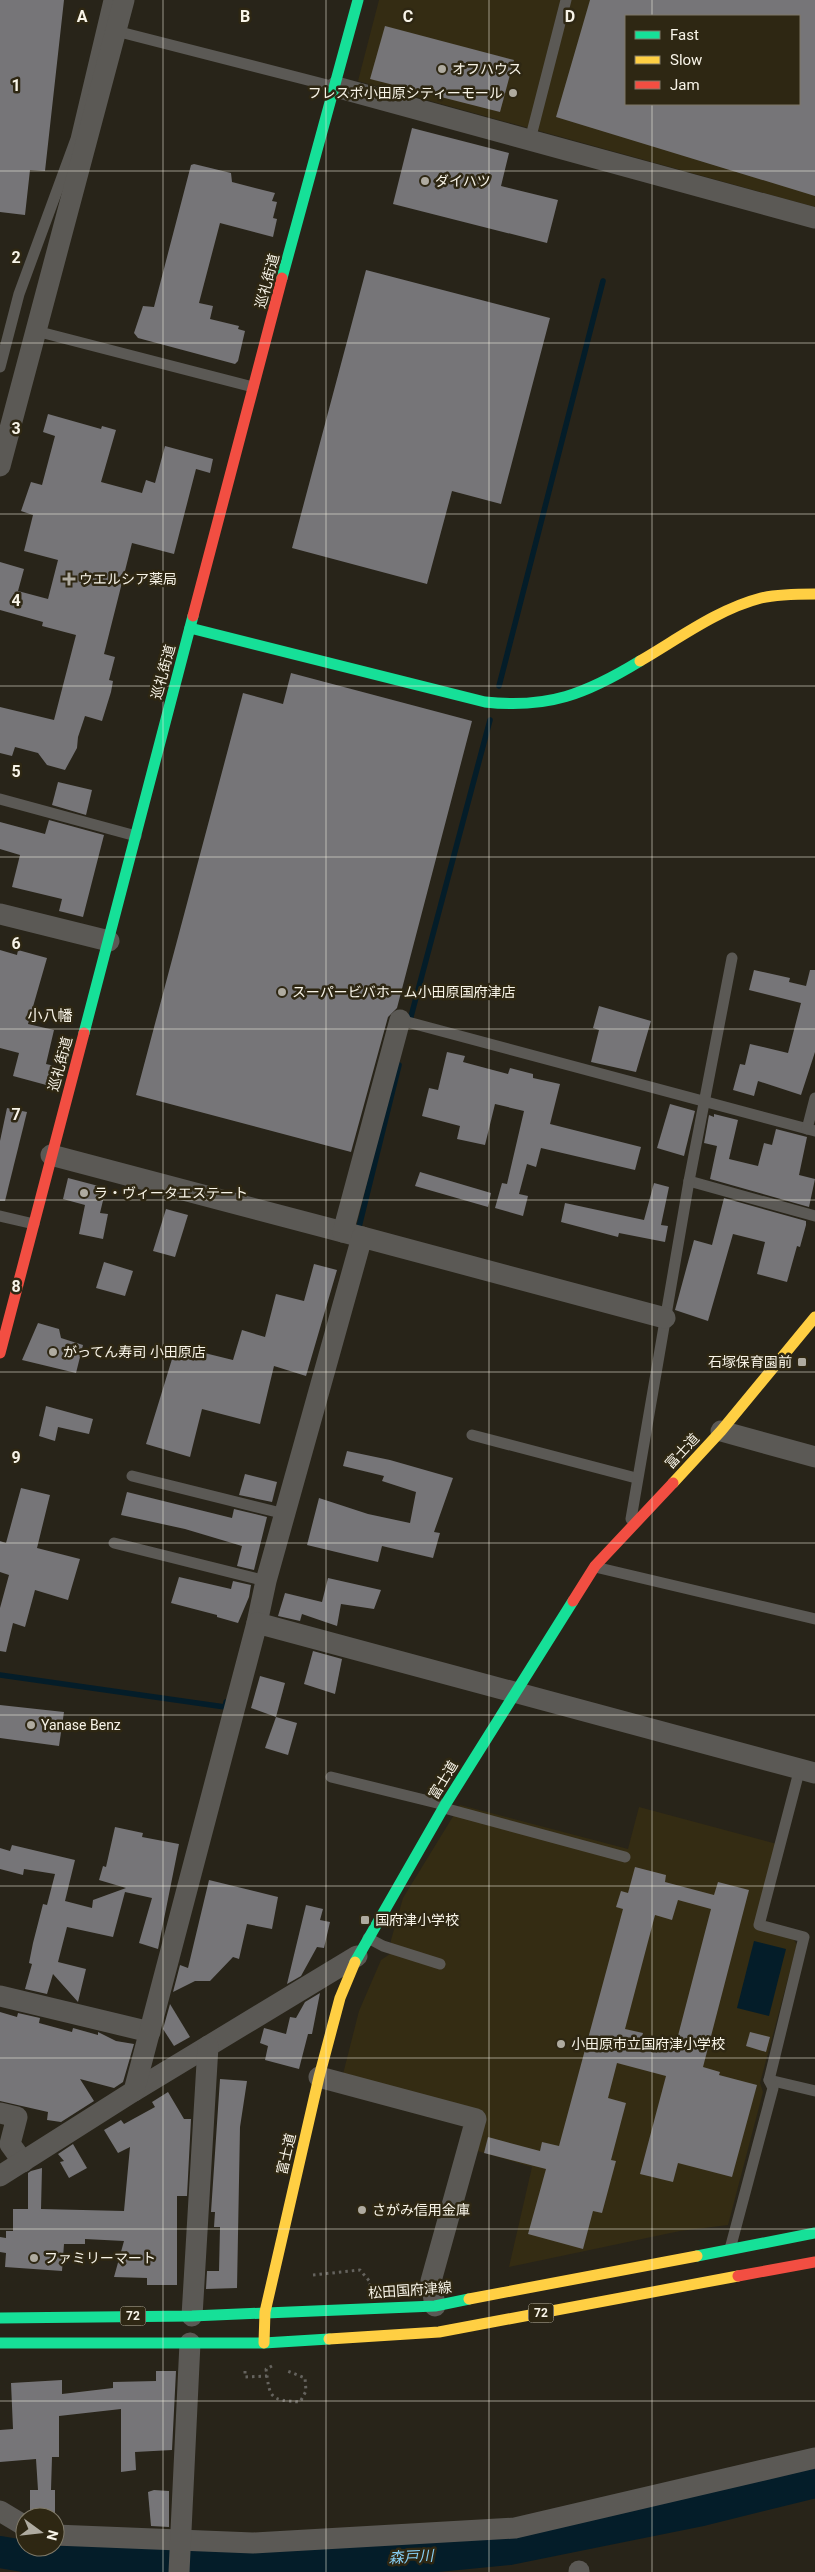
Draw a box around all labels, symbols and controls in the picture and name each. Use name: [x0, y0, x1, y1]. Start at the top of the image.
text: A: [77, 7, 88, 26]
text: B: [240, 7, 250, 26]
text: C: [403, 7, 413, 26]
text: D: [565, 7, 575, 26]
legend: [625, 15, 800, 105]
text: Fast: [670, 26, 699, 44]
text: Slow: [670, 51, 702, 69]
place label: オフハウス: [452, 61, 522, 77]
marker: オフハウス: [436, 63, 448, 75]
text: 1: [11, 76, 21, 95]
text: Jam: [670, 76, 700, 94]
place label: フレスポ小田原シティーモール: [308, 85, 503, 101]
marker: フレスポ小田原シティーモール: [507, 87, 519, 99]
place label: ダイハツ: [435, 173, 491, 189]
marker: ダイハツ: [419, 175, 431, 187]
text: 2: [11, 248, 21, 267]
street label: 巡礼街道: [252, 252, 282, 310]
text: 3: [11, 419, 21, 438]
place label: ウエルシア薬局: [79, 571, 177, 587]
marker: ウエルシア薬局: [63, 573, 75, 585]
text: 4: [11, 591, 21, 610]
street label: 巡礼街道: [148, 643, 178, 701]
text: 5: [11, 762, 21, 781]
text: 6: [11, 934, 21, 953]
place label: スーパービバホーム小田原国府津店: [292, 984, 515, 1000]
marker: スーパービバホーム小田原国府津店: [276, 986, 288, 998]
district label: 小八幡: [27, 1007, 73, 1025]
street label: 巡礼街道: [45, 1035, 75, 1093]
text: 7: [11, 1105, 21, 1124]
place label: ラ・ヴィータエステート: [94, 1185, 248, 1201]
marker: ラ・ヴィータエステート: [78, 1187, 90, 1199]
text: 8: [11, 1277, 21, 1296]
place label: がってん寿司 小田原店: [63, 1344, 206, 1360]
marker: がってん寿司 小田原店: [47, 1346, 59, 1358]
place label: 石塚保育園前: [708, 1354, 792, 1370]
marker: 石塚保育園前: [796, 1356, 808, 1368]
street label: 富士道: [662, 1430, 702, 1472]
text: 9: [11, 1448, 21, 1467]
place label: Yanase Benz: [41, 1717, 121, 1733]
marker: Yanase Benz: [25, 1719, 37, 1731]
street label: 富士道: [425, 1758, 461, 1802]
place label: 国府津小学校: [375, 1912, 459, 1928]
marker: 国府津小学校: [359, 1914, 371, 1926]
place label: 小田原市立国府津小学校: [571, 2036, 725, 2052]
marker: 小田原市立国府津小学校: [555, 2038, 567, 2050]
street label: 富士道: [273, 2132, 299, 2176]
place label: さがみ信用金庫: [372, 2202, 470, 2218]
marker: さがみ信用金庫: [356, 2204, 368, 2216]
place label: ファミリーマート: [44, 2250, 156, 2266]
marker: ファミリーマート: [28, 2252, 40, 2264]
street label: 松田国府津線: [368, 2279, 452, 2301]
road number: 72: [528, 2304, 554, 2322]
road number: 72: [120, 2306, 146, 2326]
north arrow: [15, 2507, 65, 2557]
text: N: [44, 2529, 62, 2542]
water label: 森戸川: [388, 2547, 436, 2567]

